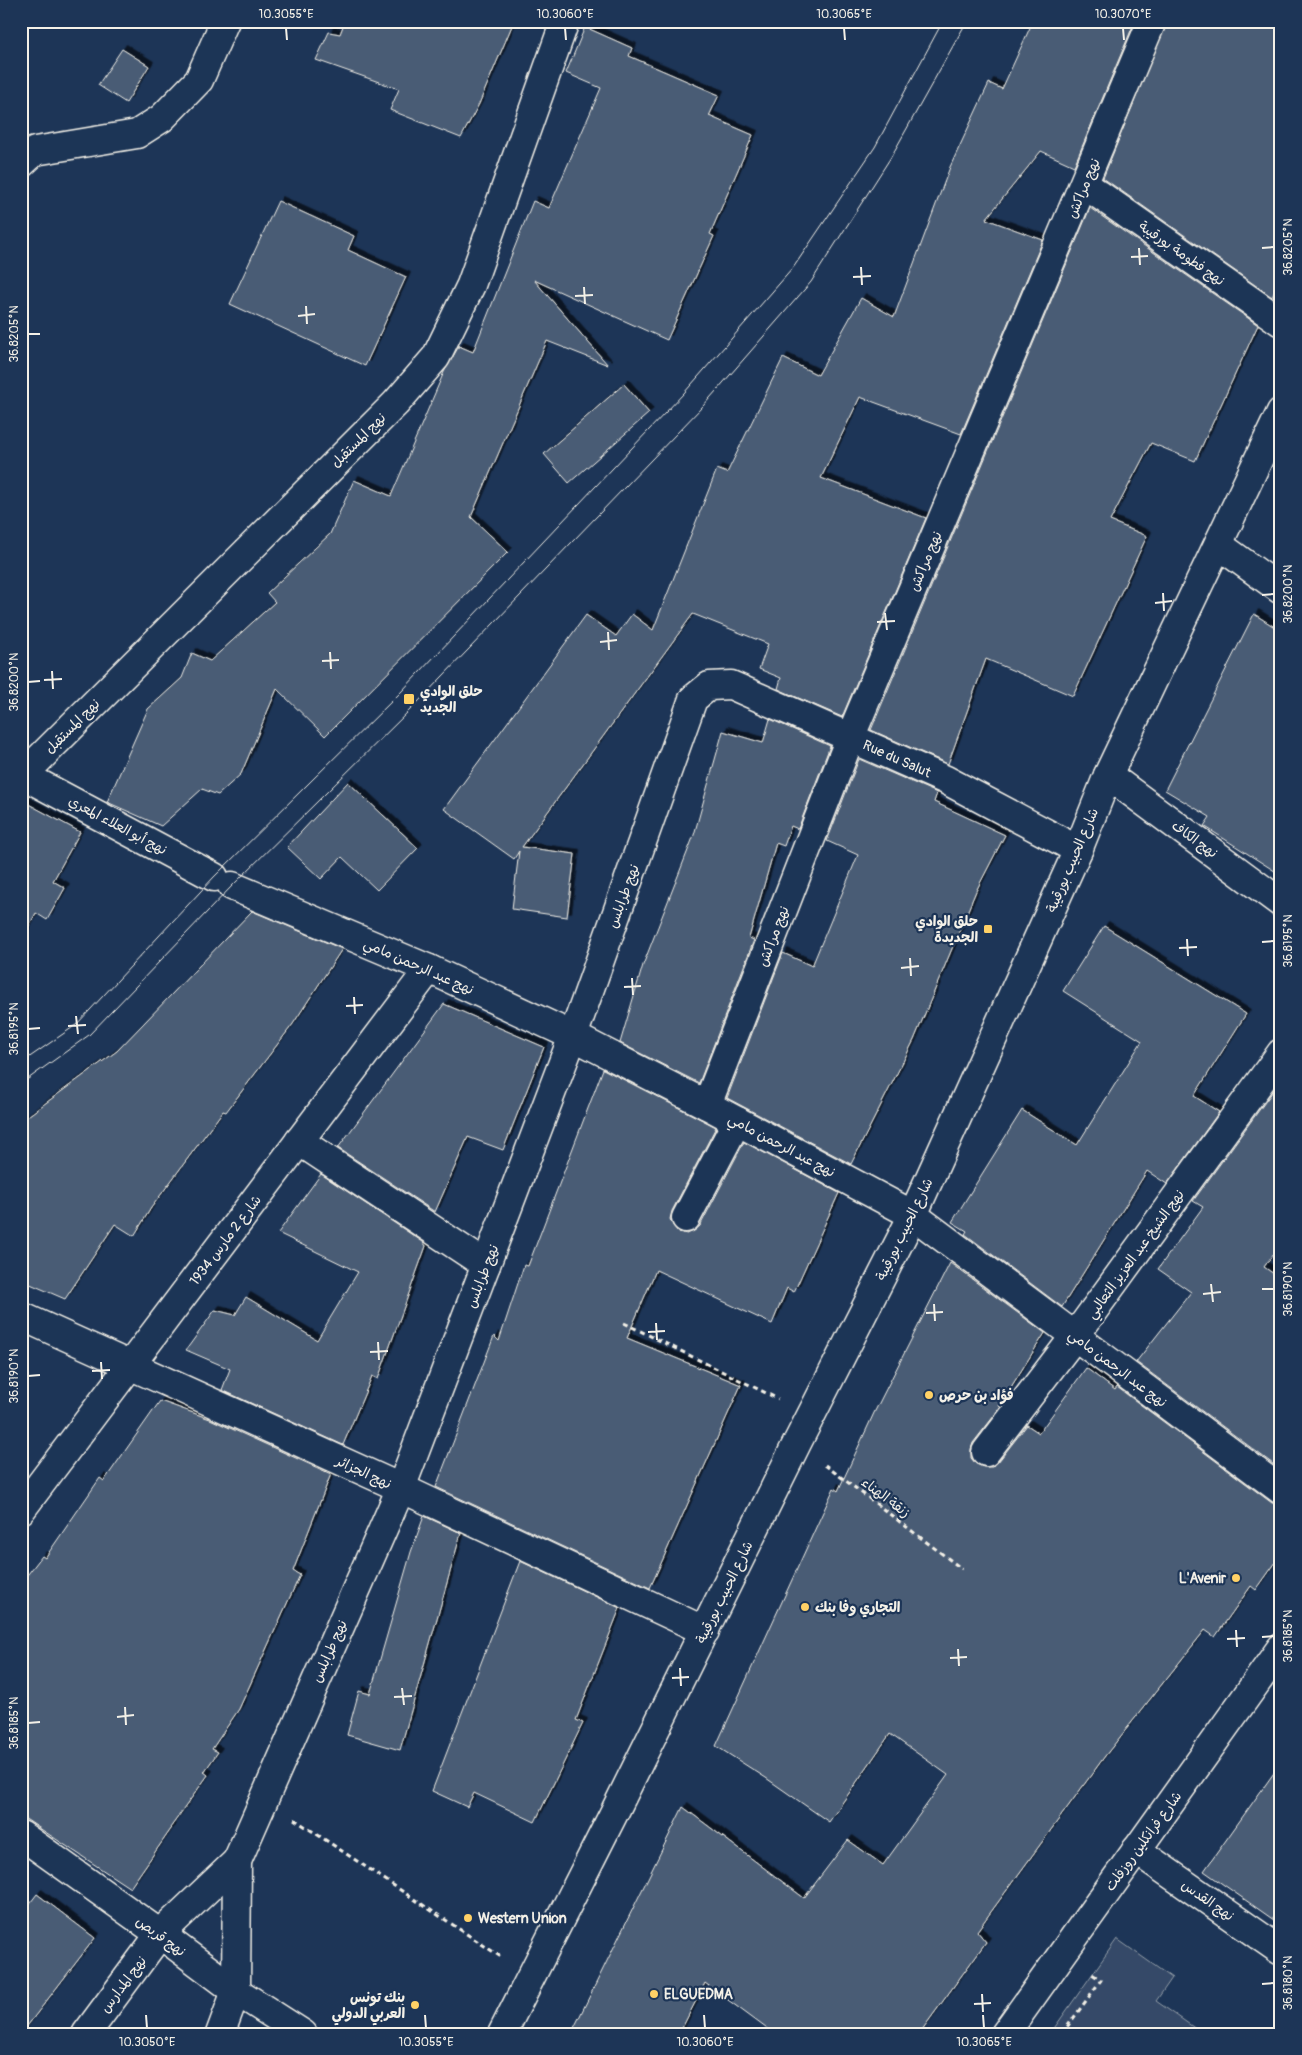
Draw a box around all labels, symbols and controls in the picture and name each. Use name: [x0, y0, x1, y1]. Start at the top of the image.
text: 10.3055°E: [259, 7, 313, 22]
text: 10.3060°E: [536, 7, 594, 22]
text: 10.3065°E: [816, 7, 872, 22]
text: 10.3070°E: [1095, 7, 1151, 22]
street label: نهج مراكش: [1063, 156, 1105, 221]
street label: نهج فطومة بورقيبة: [1135, 217, 1228, 290]
text: 36.8205°N: [1281, 218, 1296, 276]
text: 36.8205°N: [7, 305, 22, 363]
street label: نهج المستقبل: [327, 409, 390, 472]
street label: نهج مراكش: [905, 529, 947, 594]
text: 36.8200°N: [1281, 565, 1296, 623]
text: 36.8200°N: [7, 653, 22, 711]
place label: حلق الوادي الجديد: [420, 683, 483, 716]
marker: حلق الوادي الجديد: [402, 692, 416, 706]
street label: نهج المستقبل: [41, 695, 104, 758]
street label: Rue du Salut: [860, 736, 934, 782]
street label: نهج أبو العلاء المعري: [65, 792, 170, 860]
street label: شارع الحبيب بورقيبة: [1043, 805, 1103, 915]
street label: نهج الكاف: [1168, 817, 1221, 863]
street label: نهج طرابلس: [604, 862, 644, 931]
street label: نهج مراكش: [754, 904, 794, 969]
place label: حلق الوادي الجديدة: [915, 913, 978, 946]
text: 36.8195°N: [1281, 914, 1296, 968]
marker: حلق الوادي الجديدة: [982, 923, 994, 935]
street label: نهج عبد الرحمن مامي: [359, 935, 477, 1002]
text: 36.8195°N: [7, 1002, 22, 1056]
street label: نهج عبد الرحمن مامي: [723, 1110, 838, 1184]
street label: شارع الحبيب بورقيبة: [872, 1175, 938, 1284]
street label: نهج الشيخ عبد العزيز الثعالبي: [1083, 1186, 1191, 1325]
street label: شارع 2 مارس 1934: [186, 1192, 266, 1290]
street label: نهج طرابلس: [463, 1242, 503, 1311]
text: 36.8190°N: [1281, 1262, 1296, 1316]
street label: نهج عبد الرحمن مامي: [1063, 1326, 1170, 1414]
text: 36.8190°N: [7, 1349, 22, 1403]
place label: فؤاد بن حرص: [939, 1387, 1014, 1405]
marker: فؤاد بن حرص: [923, 1389, 935, 1401]
street label: نهج الجزائر: [332, 1452, 394, 1494]
street label: زنقة الهناء: [858, 1474, 913, 1521]
street label: شارع الحبيب بورقيبة: [692, 1538, 758, 1647]
place label: L'Avenir: [1179, 1570, 1227, 1587]
marker: L'Avenir: [1230, 1572, 1242, 1584]
place label: التجاري وفا بنك: [815, 1599, 901, 1618]
marker: التجاري وفا بنك: [799, 1601, 811, 1613]
text: 36.8185°N: [1281, 1610, 1296, 1662]
street label: نهج طرابلس: [308, 1617, 352, 1686]
text: 36.8185°N: [7, 1697, 22, 1749]
street label: شارع فرانكلين روزفلت: [1102, 1788, 1186, 1895]
street label: نهج القدس: [1178, 1876, 1237, 1925]
place label: Western Union: [478, 1910, 567, 1927]
marker: Western Union: [462, 1912, 474, 1924]
street label: نهج قربص: [132, 1913, 189, 1961]
street label: نهج المدارس: [97, 1953, 151, 2017]
text: 36.8180°N: [1281, 1956, 1296, 2010]
place label: ELGUEDMA: [664, 1986, 733, 2003]
marker: ELGUEDMA: [648, 1988, 660, 2000]
place label: بنك تونس العربي الدولي: [332, 1989, 405, 2026]
marker: بنك تونس العربي الدولي: [409, 1999, 421, 2011]
text: 10.3050°E: [119, 2035, 175, 2050]
text: 10.3055°E: [399, 2035, 453, 2050]
text: 10.3060°E: [676, 2035, 734, 2050]
text: 10.3065°E: [956, 2035, 1012, 2050]

